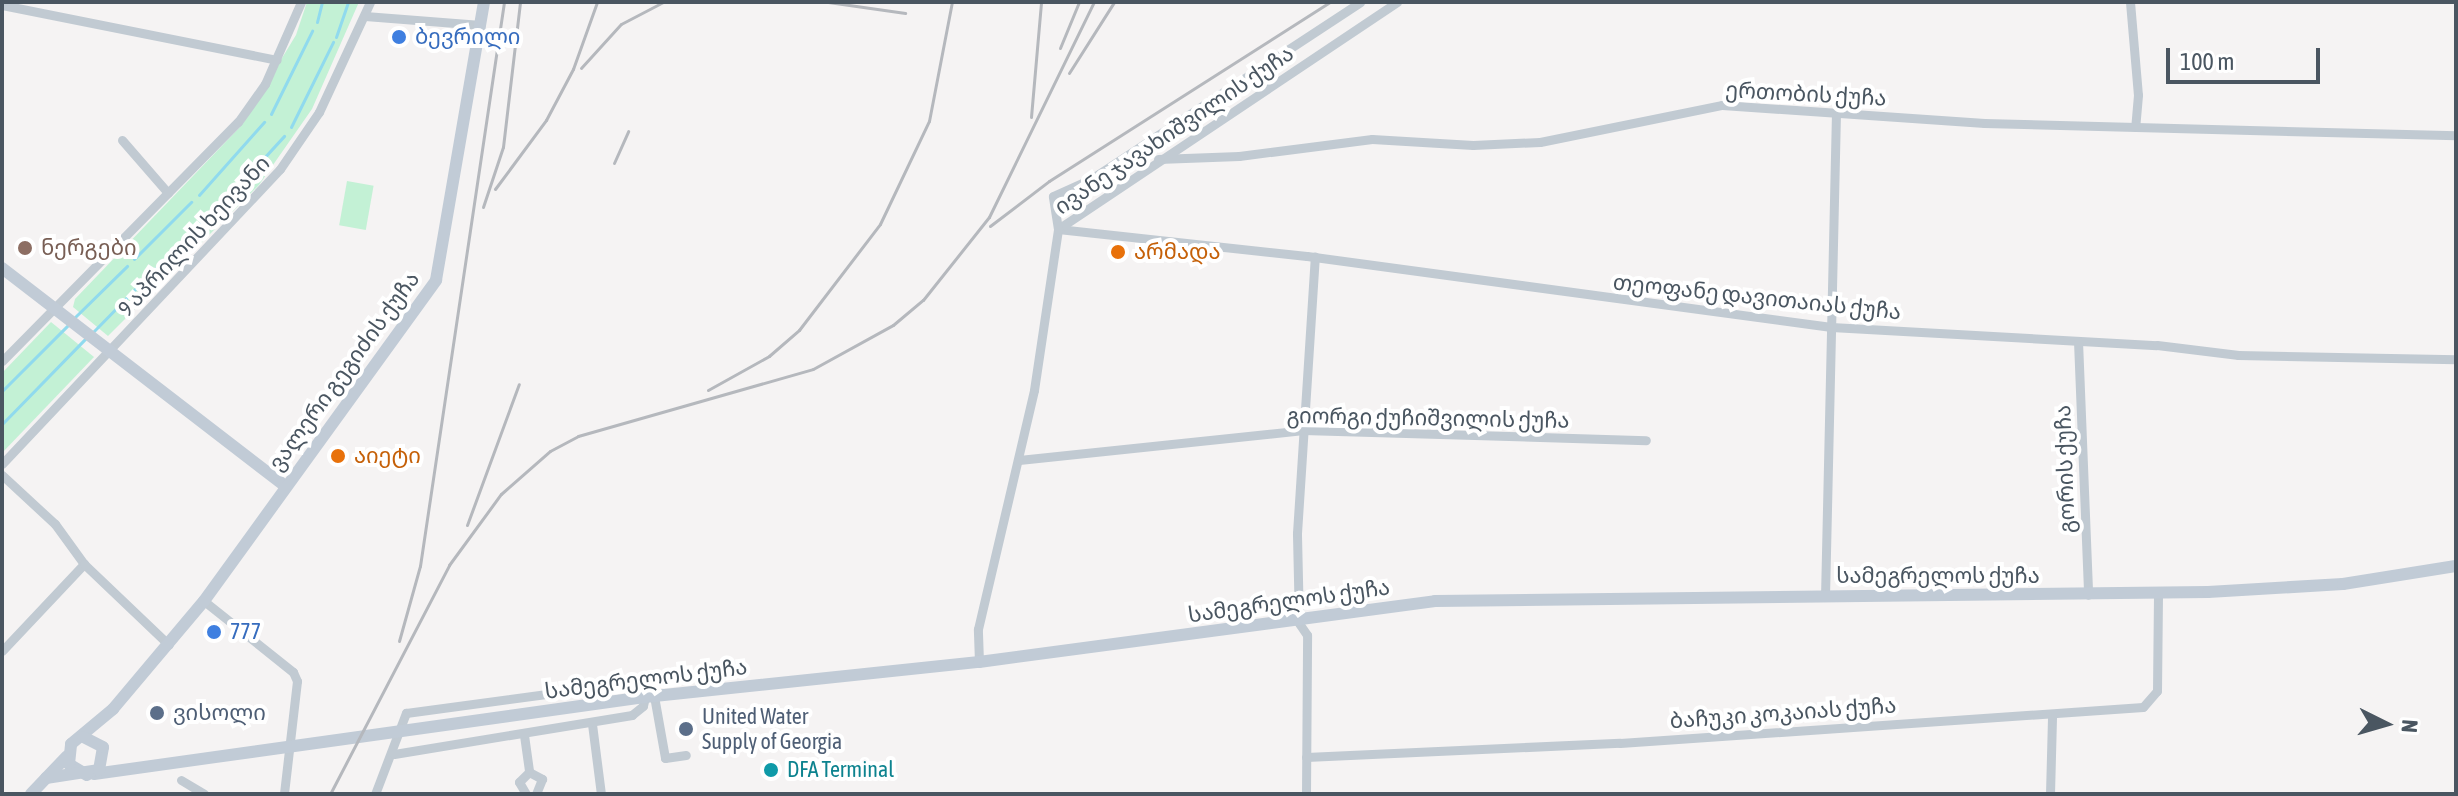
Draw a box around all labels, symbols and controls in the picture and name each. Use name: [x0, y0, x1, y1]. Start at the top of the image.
place label: ბევრილი: [415, 24, 520, 50]
marker: ბევრილი: [390, 28, 408, 46]
scale bar: [2170, 32, 2324, 82]
street label: ივანე ჯავახიშვილის ქუჩა: [1049, 40, 1299, 220]
text: 100 m: [2180, 48, 2234, 75]
street label: ერთობის ქუჩა: [1725, 77, 1887, 111]
street label: 9 აპრილის ხეივანი: [113, 150, 275, 322]
place label: ნერგები: [41, 235, 137, 261]
marker: ნერგები: [16, 239, 34, 257]
place label: არმადა: [1134, 239, 1221, 265]
marker: არმადა: [1109, 243, 1127, 261]
street label: ვალერი გეგიძის ქუჩა: [263, 266, 425, 476]
street label: თეოფანე დავითაიას ქუჩა: [1612, 269, 1902, 325]
street label: გიორგი ქუჩიშვილის ქუჩა: [1286, 402, 1570, 434]
street label: გორის ქუჩა: [2050, 404, 2080, 534]
place label: აიეტი: [354, 443, 421, 469]
marker: აიეტი: [329, 447, 347, 465]
street label: სამეგრელოს ქუჩა: [1836, 563, 2040, 589]
street label: სამეგრელოს ქუჩა: [1186, 574, 1392, 628]
place label: 777: [230, 619, 261, 645]
marker: 777: [205, 623, 223, 641]
street label: სამეგრელოს ქუჩა: [543, 653, 749, 705]
north arrow: [2346, 684, 2426, 764]
street label: ბაჩუკი კოკაიას ქუჩა: [1669, 692, 1897, 734]
place label: ვისოლი: [173, 700, 266, 726]
place label: United Water Supply of Georgia: [702, 703, 842, 754]
marker: ვისოლი: [148, 704, 166, 722]
text: N: [2396, 718, 2423, 734]
marker: United Water Supply of Georgia: [677, 720, 695, 738]
place label: DFA Terminal: [787, 757, 894, 783]
marker: DFA Terminal: [762, 761, 780, 779]

